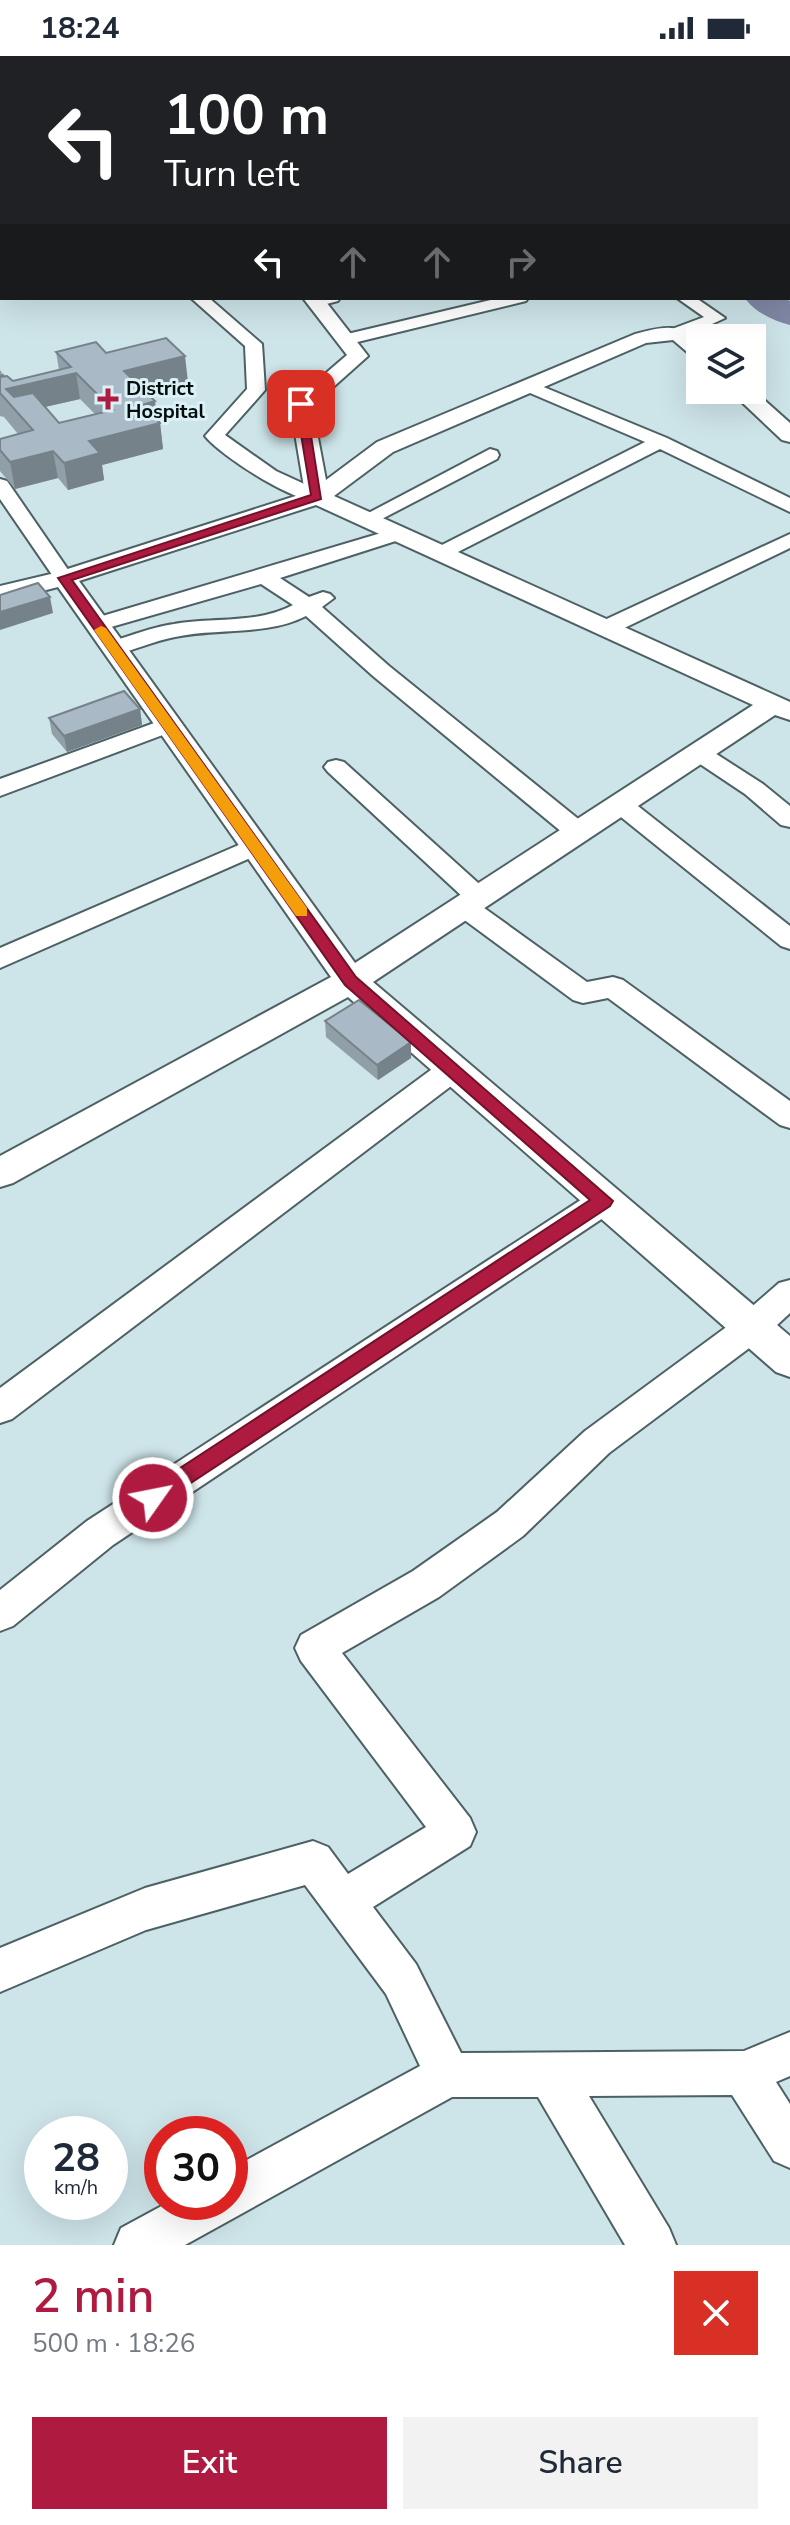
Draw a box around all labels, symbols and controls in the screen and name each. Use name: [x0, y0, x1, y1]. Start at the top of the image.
text: 18:24: [40, 8, 119, 49]
text: 100 m: [164, 77, 329, 154]
icon: left: [32, 88, 136, 192]
text: Turn left: [164, 150, 299, 199]
icon: left: [247, 240, 291, 284]
icon: ahead: [331, 240, 375, 284]
icon: ahead: [415, 240, 459, 284]
icon: right: [499, 240, 543, 284]
map controls: [686, 324, 766, 404]
button: layers: [686, 324, 766, 404]
pin: [267, 370, 335, 438]
place label: District Hospital: [126, 375, 205, 425]
icon: arrive: [279, 382, 323, 426]
marker: District Hospital: [97, 388, 119, 410]
position arrow: [111, 1456, 195, 1540]
speed limit sign: 30: [144, 2116, 248, 2220]
text: 28: [52, 2131, 100, 2185]
text: km/h: [54, 2174, 98, 2201]
text: 2 min: [32, 2263, 154, 2329]
button: close: [674, 2271, 758, 2355]
text: 500 m · 18:26: [32, 2326, 195, 2361]
button: Exit: [32, 2417, 387, 2509]
button: Share: [403, 2417, 758, 2509]

